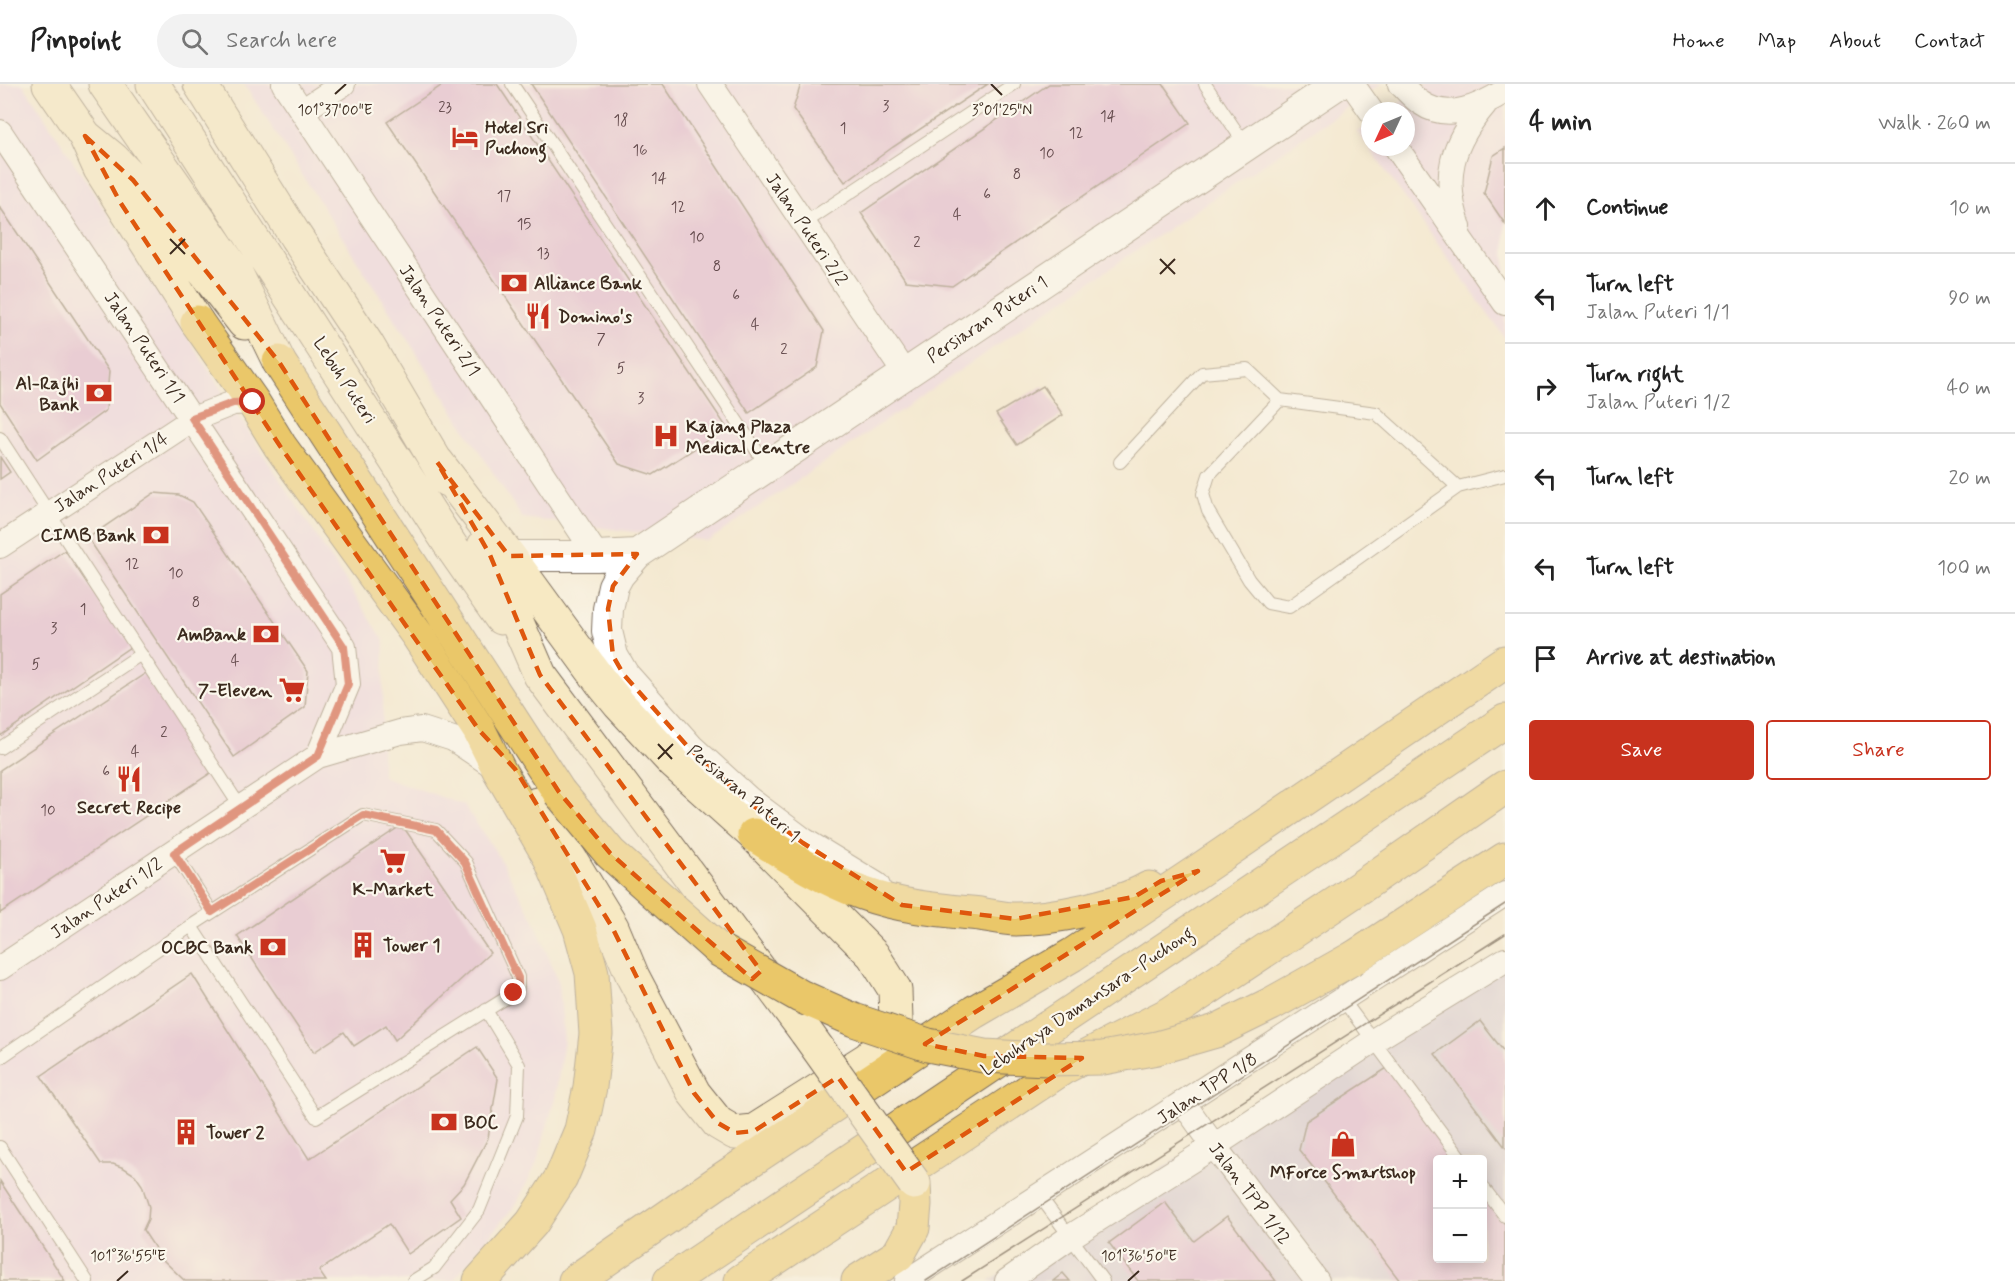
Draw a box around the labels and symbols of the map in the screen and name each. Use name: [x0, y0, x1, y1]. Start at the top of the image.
house number: 3: [883, 97, 890, 117]
house number: 23: [438, 98, 452, 118]
text: 101°37'00"E: [298, 101, 373, 121]
text: 3°01'25"N: [972, 101, 1032, 121]
north arrow: [1361, 102, 1415, 156]
house number: 14: [1100, 107, 1116, 127]
house number: 18: [614, 111, 628, 131]
place label: Hotel Sri Puchong: [485, 116, 548, 163]
house number: 1: [840, 119, 846, 139]
hotel icon: Hotel Sri Puchong: [450, 122, 480, 152]
house number: 12: [1069, 124, 1083, 144]
house number: 16: [632, 141, 648, 161]
house number: 10: [1039, 144, 1055, 164]
house number: 8: [1013, 165, 1021, 185]
house number: 14: [651, 169, 667, 189]
street label: Jalan Puteri 2/2: [760, 169, 853, 291]
house number: 6: [983, 185, 991, 205]
house number: 17: [497, 187, 512, 207]
house number: 12: [671, 198, 685, 218]
house number: 4: [953, 205, 962, 225]
house number: 15: [517, 215, 531, 235]
house number: 10: [689, 228, 705, 248]
house number: 2: [913, 233, 921, 253]
house number: 13: [536, 244, 550, 264]
house number: 8: [713, 257, 721, 277]
street label: Jalan Puteri 2/1: [393, 260, 486, 381]
bank icon: Alliance Bank: [499, 268, 529, 298]
street label: Persiaran Puteri 1: [923, 271, 1053, 369]
place label: Alliance Bank: [534, 272, 643, 296]
house number: 6: [732, 286, 740, 306]
street label: Jalan Puteri 1/1: [98, 287, 190, 408]
restaurant icon: Domino's: [523, 301, 553, 331]
place label: Domino's: [558, 305, 632, 329]
house number: 4: [751, 315, 760, 335]
house number: 7: [596, 330, 606, 350]
street label: Lebuh Puteri: [307, 333, 381, 429]
house number: 2: [780, 340, 788, 360]
house number: 5: [616, 359, 626, 379]
place label: Al-Rajhi Bank: [16, 372, 79, 417]
bank icon: Al-Rajhi Bank: [84, 378, 114, 408]
route start: [239, 388, 265, 414]
house number: 3: [638, 389, 645, 409]
place label: Kajang Plaza Medical Centre: [686, 415, 810, 460]
hospital icon: Kajang Plaza Medical Centre: [651, 421, 681, 451]
street label: Jalan Puteri 1/4: [50, 427, 173, 519]
bank icon: CIMB Bank: [141, 520, 171, 550]
place label: CIMB Bank: [40, 524, 136, 548]
house number: 12: [125, 555, 139, 575]
house number: 10: [168, 564, 184, 584]
house number: 8: [192, 593, 200, 613]
house number: 1: [80, 600, 86, 620]
house number: 3: [51, 619, 58, 639]
bank icon: AmBank: [251, 619, 281, 649]
place label: AmBank: [177, 623, 246, 647]
house number: 4: [231, 651, 240, 671]
house number: 5: [31, 655, 41, 675]
supermarket icon: 7-Eleven: [277, 675, 307, 705]
place label: 7-Eleven: [198, 679, 273, 703]
house number: 2: [160, 723, 168, 743]
street label: Persiaran Puteri 1: [682, 739, 805, 848]
house number: 4: [131, 742, 140, 762]
house number: 6: [102, 762, 110, 782]
restaurant icon: Secret Recipe: [114, 764, 144, 794]
place label: Secret Recipe: [77, 796, 181, 820]
house number: 10: [40, 801, 56, 821]
supermarket icon: K-Market: [378, 846, 408, 876]
street label: Jalan Puteri 1/2: [46, 852, 167, 945]
place label: K-Market: [353, 878, 434, 902]
street label: Lebuhraya Damansara–Puchong: [977, 922, 1200, 1084]
building icon: Tower 1: [348, 930, 378, 960]
bank icon: OCBC Bank: [258, 932, 288, 962]
place label: Tower 1: [383, 934, 441, 958]
place label: OCBC Bank: [161, 936, 253, 960]
route end: [500, 979, 526, 1005]
street label: Jalan TPP 1/8: [1153, 1047, 1262, 1130]
bank icon: BOC: [429, 1107, 459, 1137]
place label: BOC: [464, 1111, 499, 1135]
building icon: Tower 2: [171, 1117, 201, 1147]
place label: Tower 2: [206, 1121, 264, 1145]
shop icon: MForce Smartshop: [1328, 1129, 1358, 1159]
street label: Jalan TPP 1/12: [1203, 1137, 1296, 1250]
place label: MForce Smartshop: [1270, 1161, 1416, 1185]
text: 101°36'55"E: [90, 1247, 166, 1267]
text: 101°36'50"E: [1101, 1247, 1177, 1267]

